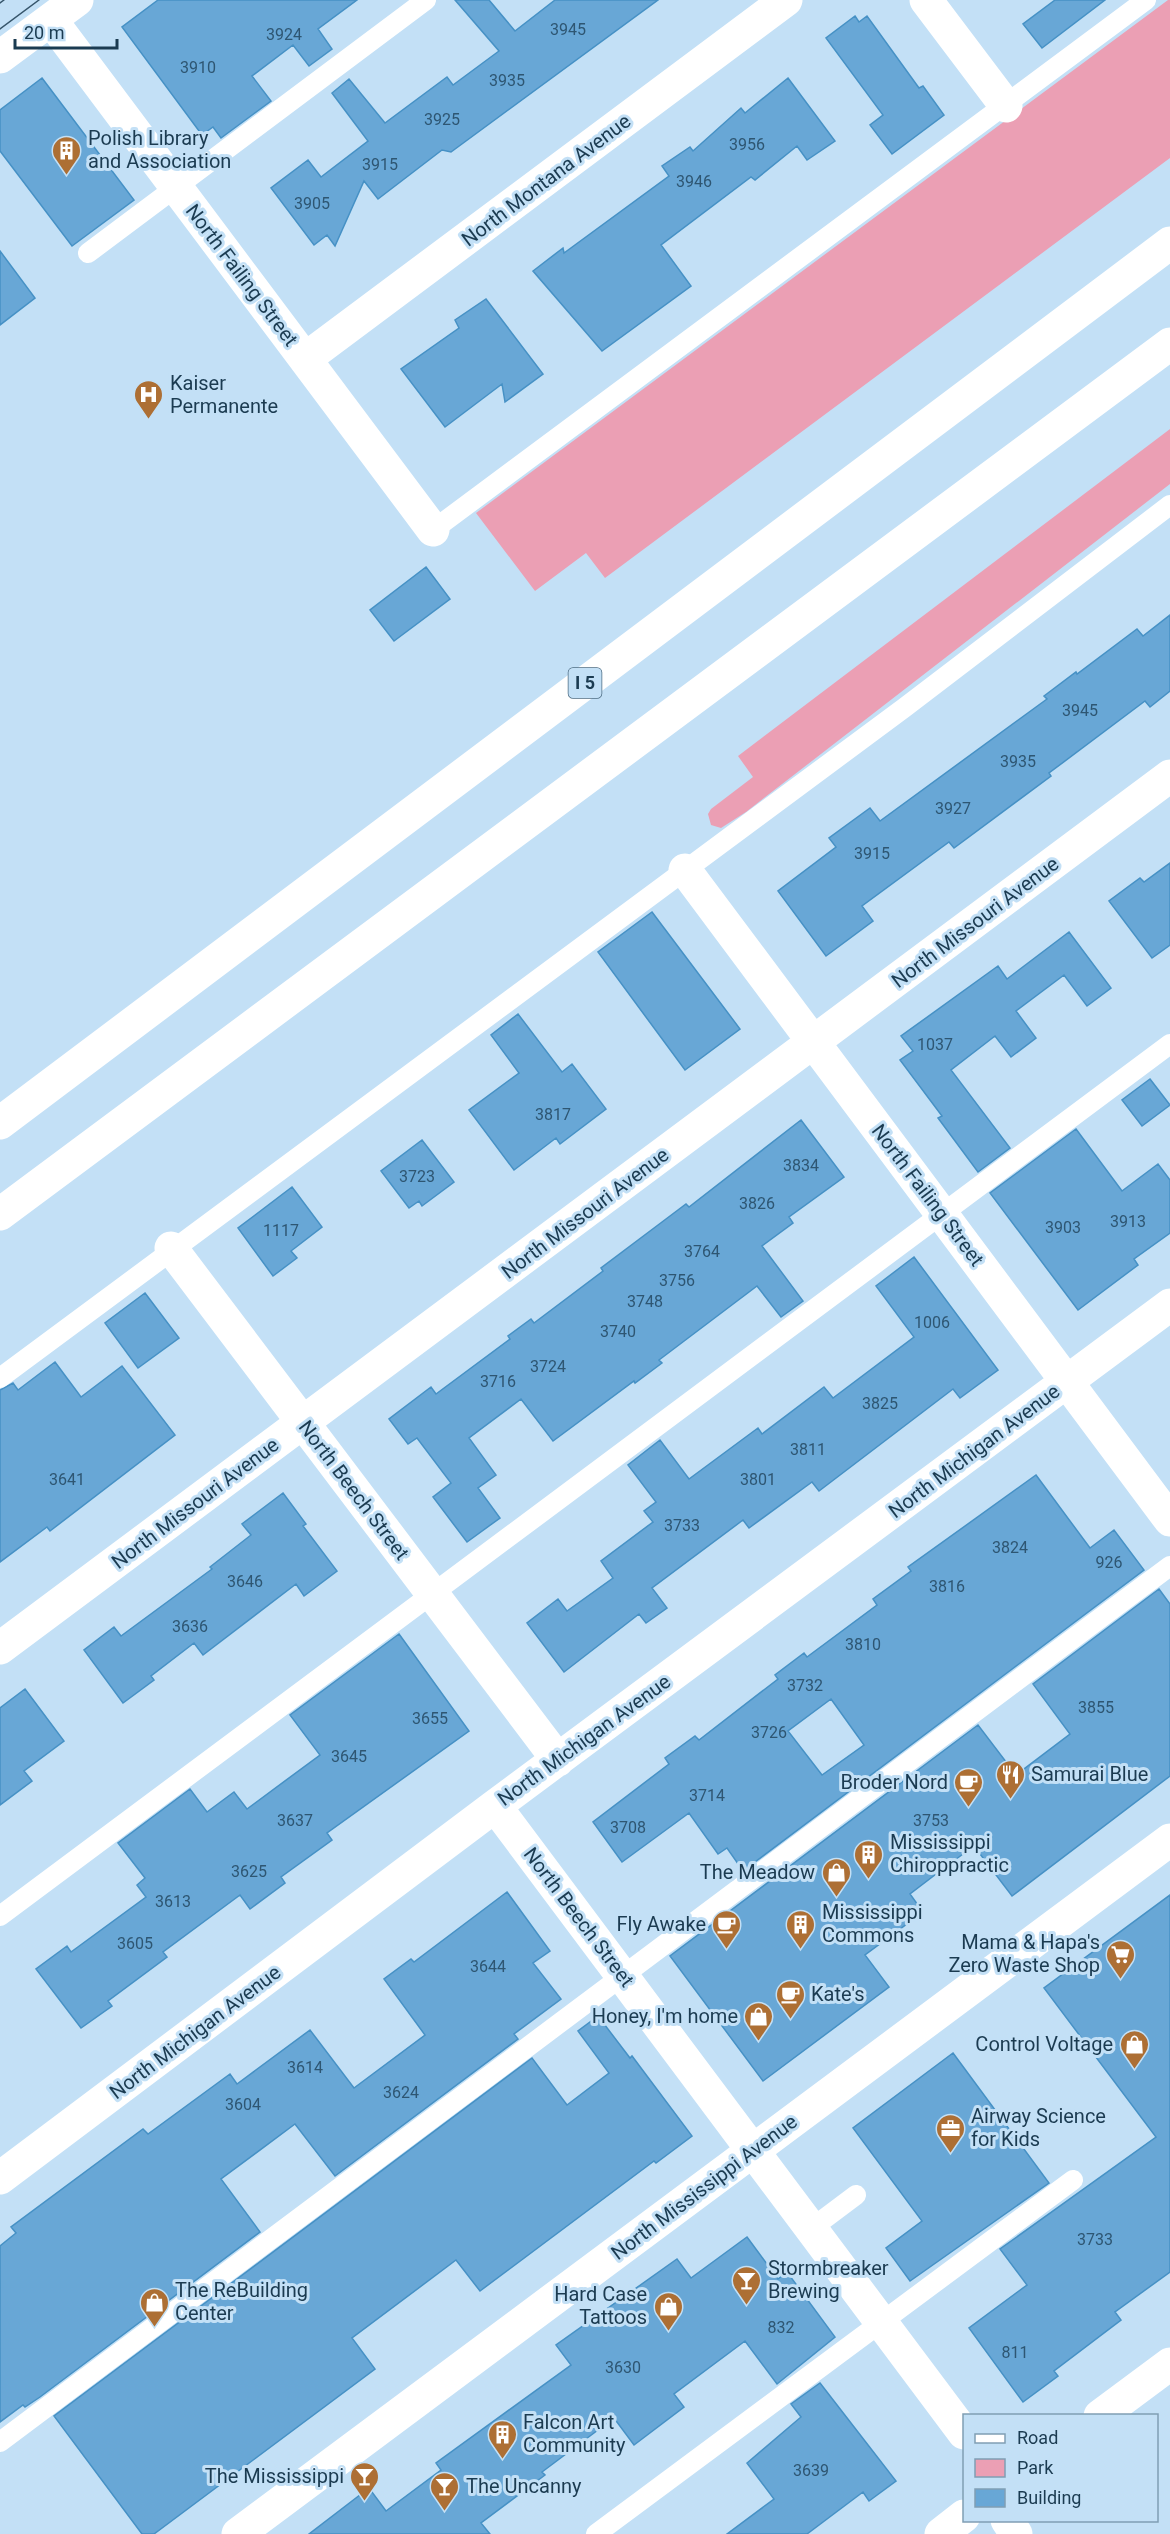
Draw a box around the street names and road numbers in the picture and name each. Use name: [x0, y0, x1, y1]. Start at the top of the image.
street label: North Montana Avenue: [457, 109, 635, 251]
street label: North Failing Street: [181, 199, 303, 351]
road number: I 5: [568, 668, 602, 698]
street label: North Missouri Avenue: [887, 851, 1063, 993]
street label: North Failing Street: [867, 1119, 989, 1271]
street label: North Missouri Avenue: [497, 1142, 673, 1284]
street label: North Michigan Avenue: [884, 1379, 1064, 1523]
street label: North Beech Street: [294, 1416, 414, 1564]
street label: North Missouri Avenue: [107, 1432, 283, 1574]
street label: North Michigan Avenue: [493, 1669, 675, 1811]
street label: North Beech Street: [519, 1843, 639, 1991]
street label: North Michigan Avenue: [105, 1960, 285, 2104]
street label: North Mississippi Avenue: [606, 2109, 802, 2265]

